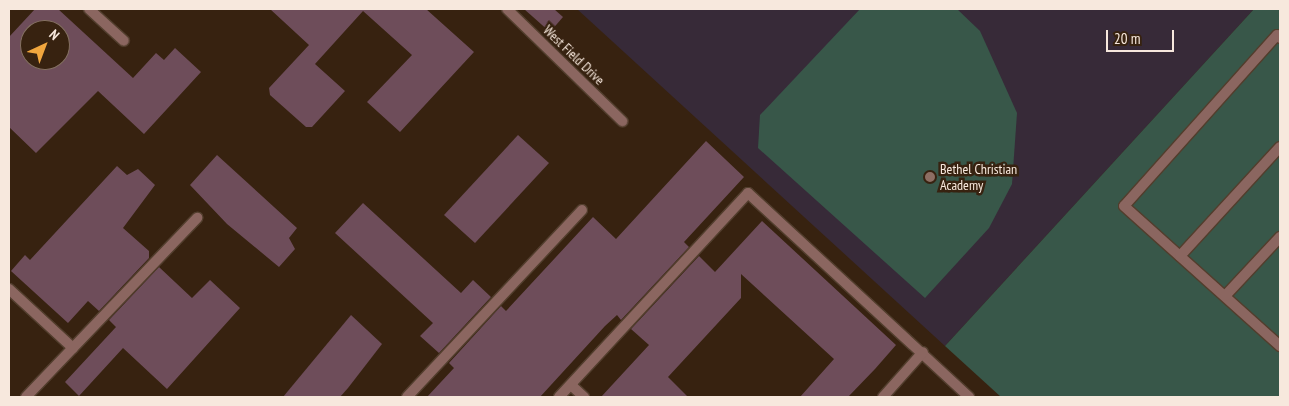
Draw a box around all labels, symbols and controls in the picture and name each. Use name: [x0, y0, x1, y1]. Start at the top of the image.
north arrow: [20, 20, 70, 70]
scale bar: [1109, 20, 1176, 52]
street label: West Field Drive: [540, 22, 608, 88]
text: N: [46, 26, 63, 44]
text: 20 m: [1114, 29, 1140, 48]
place label: Bethel Christian Academy: [940, 161, 1017, 193]
marker: Bethel Christian Academy: [924, 171, 936, 183]

